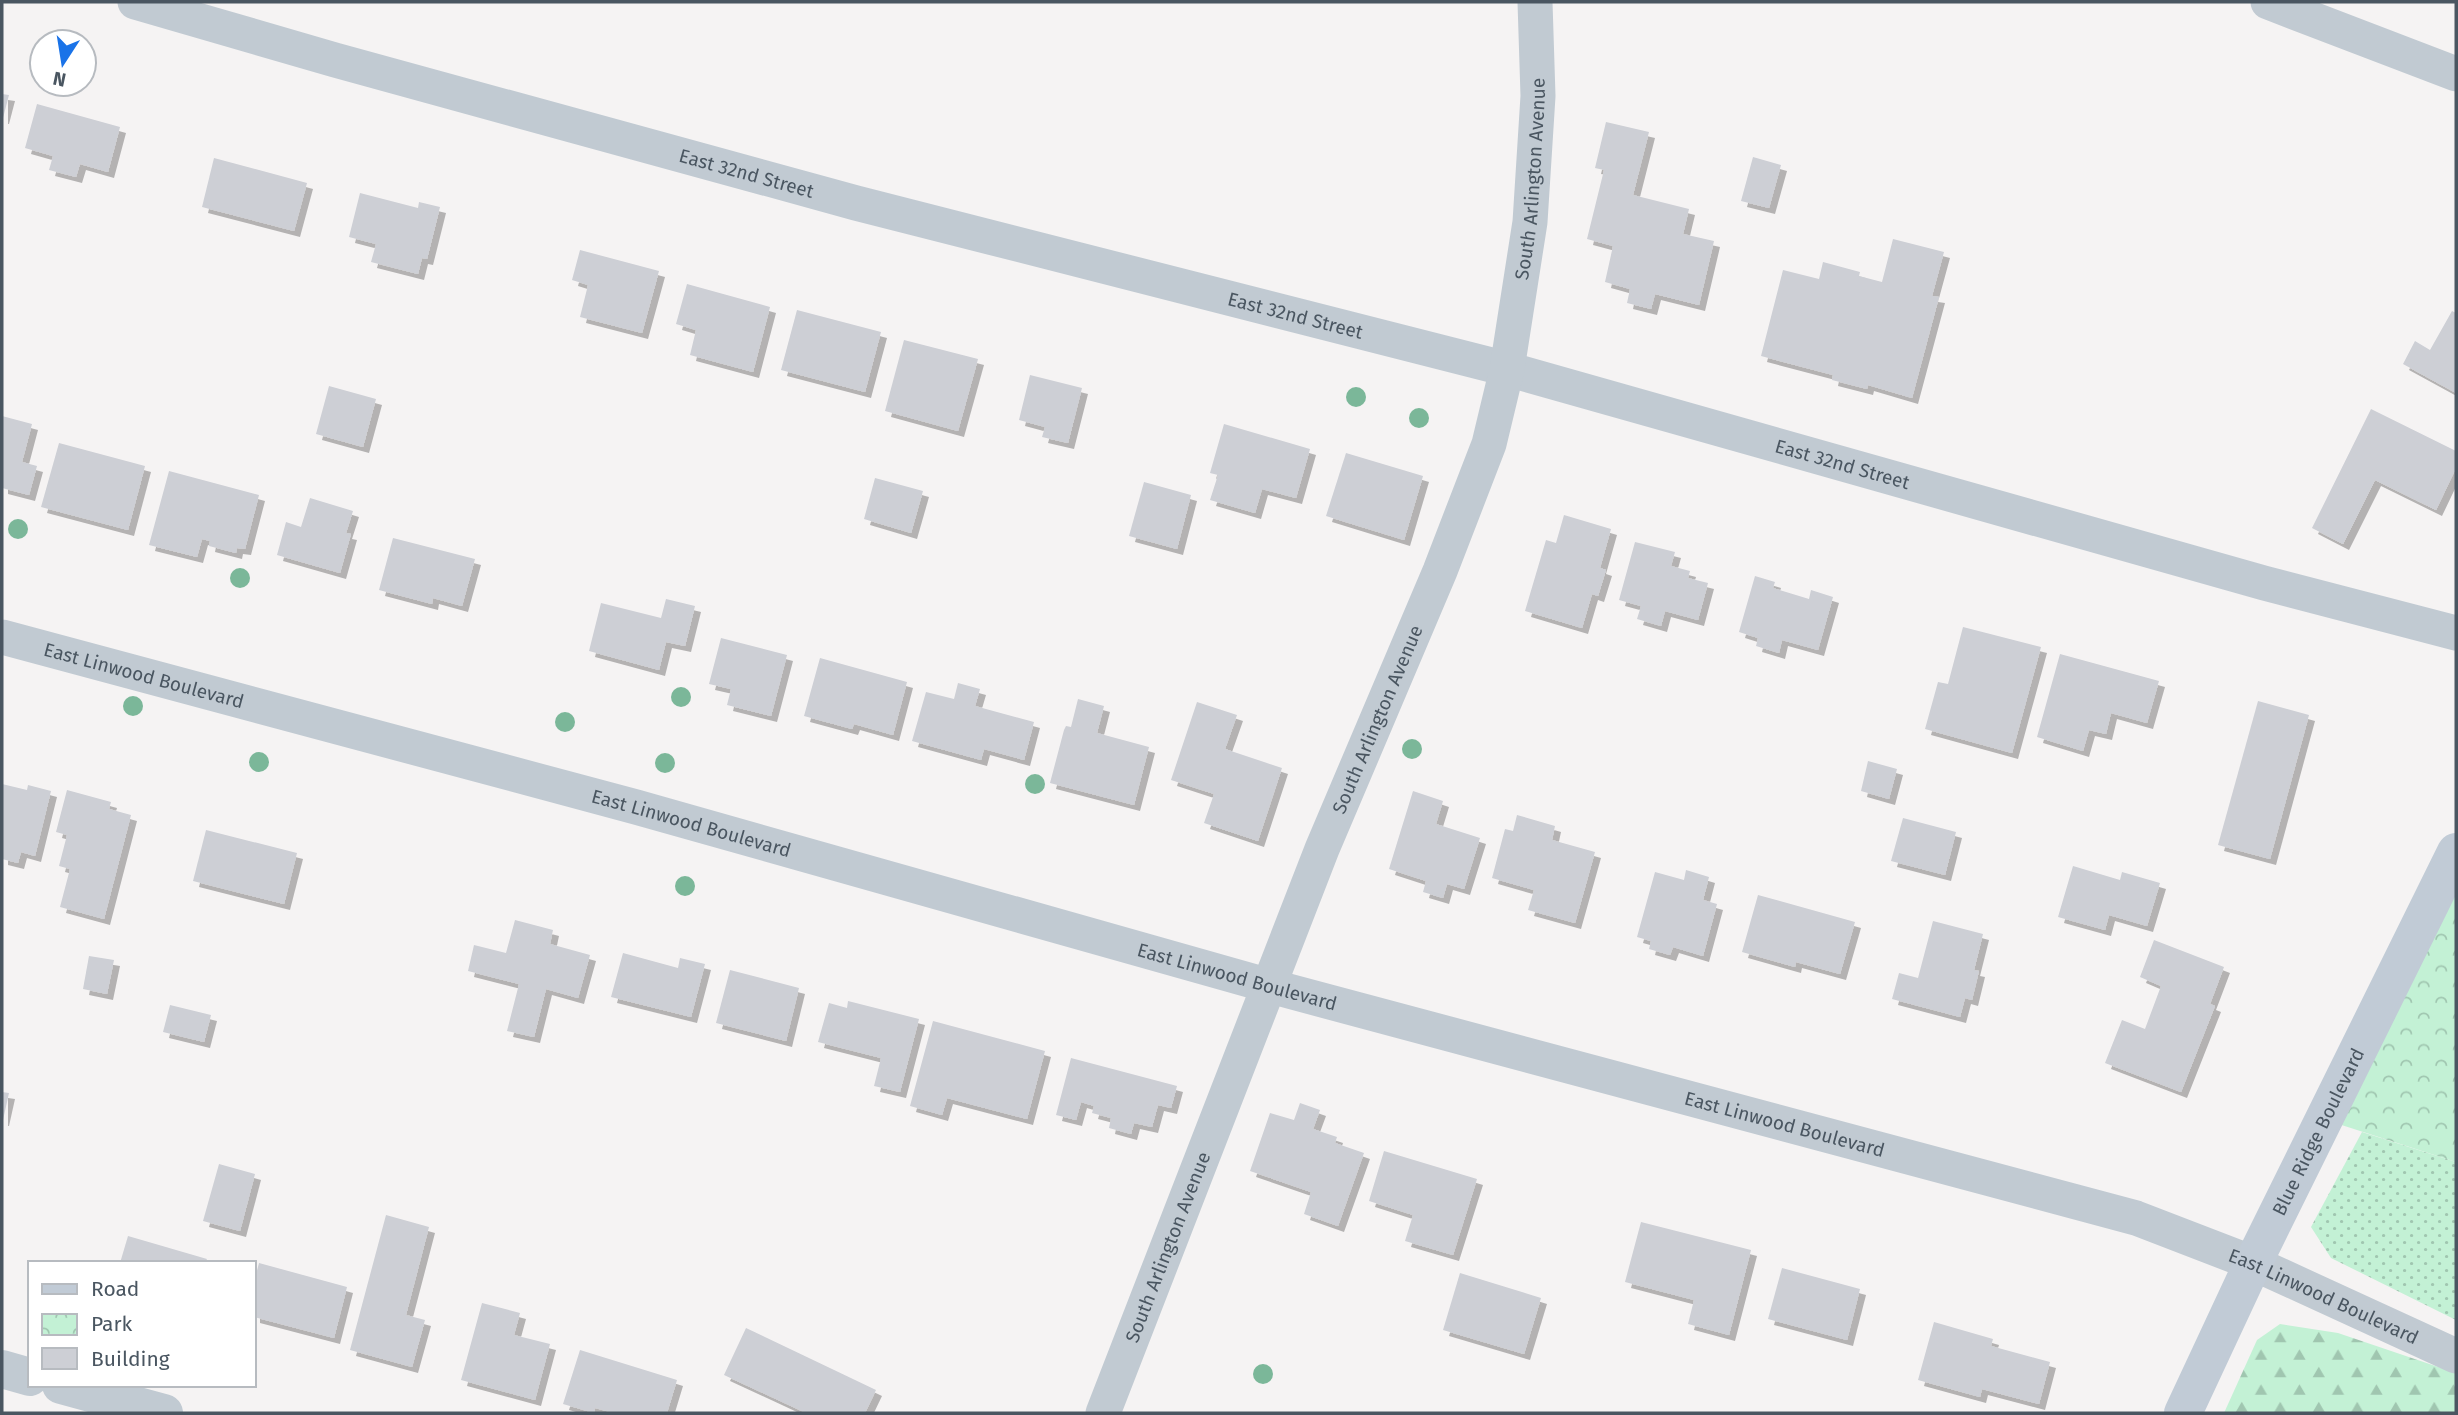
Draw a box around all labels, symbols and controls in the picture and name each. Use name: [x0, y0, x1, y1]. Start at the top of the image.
north arrow: [28, 28, 98, 98]
text: N: [51, 67, 68, 92]
street label: South Arlington Avenue: [1510, 78, 1550, 282]
street label: East 32nd Street: [677, 144, 817, 202]
street label: East 32nd Street: [1225, 287, 1366, 343]
street label: East 32nd Street: [1773, 434, 1913, 494]
street label: South Arlington Avenue: [1327, 621, 1427, 817]
street label: East Linwood Boulevard: [41, 637, 247, 713]
street label: East Linwood Boulevard: [589, 784, 794, 862]
street label: East Linwood Boulevard: [1135, 938, 1340, 1015]
street label: Blue Ridge Boulevard: [2267, 1044, 2369, 1219]
street label: East Linwood Boulevard: [1682, 1086, 1887, 1162]
street label: South Arlington Avenue: [1120, 1148, 1215, 1346]
street label: East Linwood Boulevard: [2225, 1243, 2422, 1349]
legend: [28, 1261, 256, 1387]
text: Road: [91, 1276, 139, 1302]
text: Park: [91, 1311, 133, 1337]
text: Building: [91, 1346, 170, 1372]

